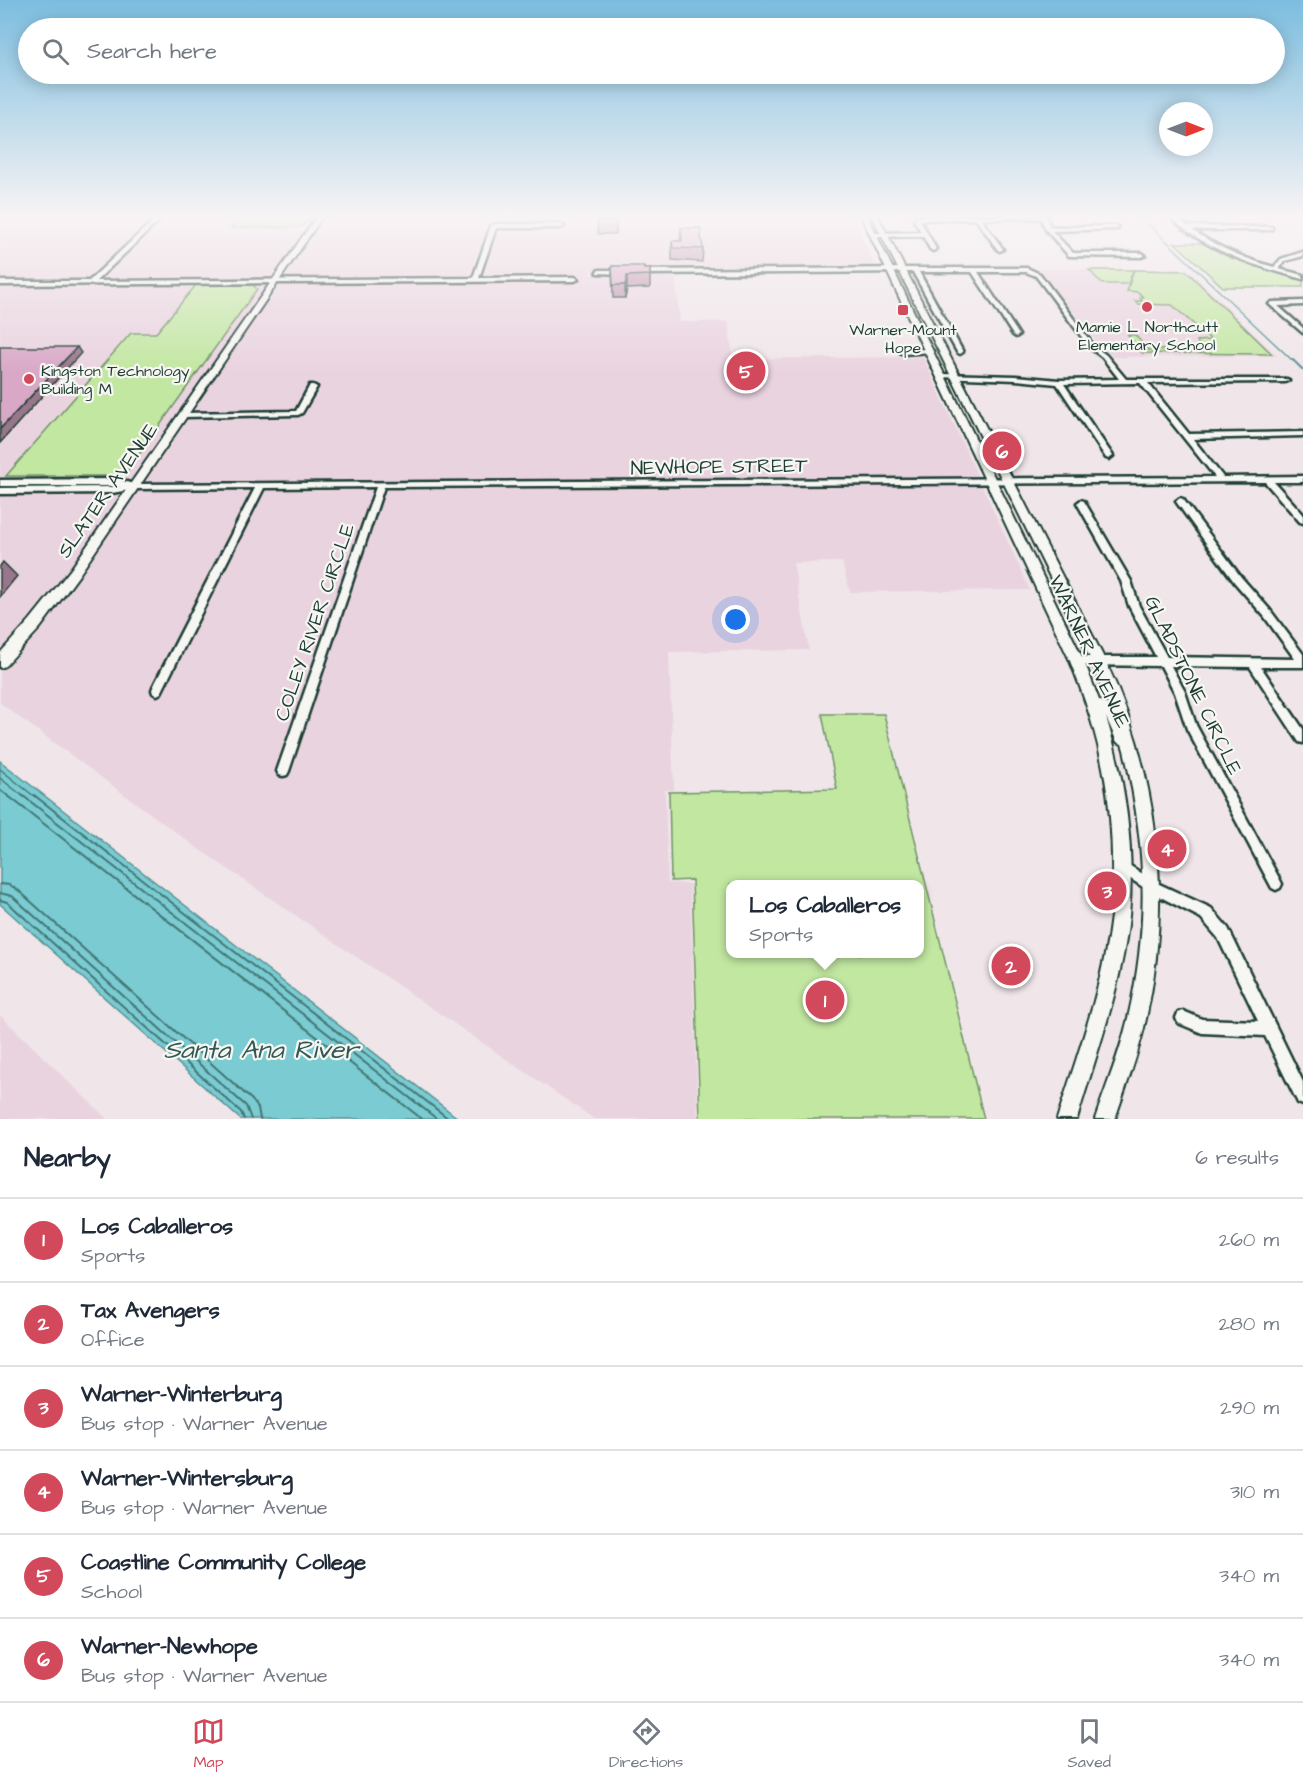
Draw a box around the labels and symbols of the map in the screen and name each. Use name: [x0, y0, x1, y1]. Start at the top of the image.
north arrow: [1159, 102, 1213, 156]
marker: Mamie L Northcutt Elementary School: [1140, 300, 1154, 314]
marker: Warner-Mount Hope: [896, 303, 910, 317]
place label: Mamie L Northcutt Elementary School: [1076, 316, 1219, 357]
place label: Warner-Mount Hope: [849, 319, 957, 359]
pin: 5: [726, 348, 766, 394]
place label: Kingston Technology Building M: [41, 360, 190, 401]
marker: Kingston Technology Building M: [22, 372, 36, 386]
street label: SLATER AVENUE: [51, 417, 165, 564]
pin: 6: [982, 428, 1022, 474]
street label: NEWHOPE STREET: [630, 451, 808, 483]
street label: COLEY RIVER CIRCLE: [268, 520, 362, 725]
street label: WARNER AVENUE: [1041, 571, 1137, 732]
street label: GLADSTONE CIRCLE: [1138, 591, 1249, 780]
your location: [721, 605, 750, 634]
pin: 4: [1148, 826, 1186, 872]
pin: 3: [1088, 868, 1126, 914]
pin: 2: [992, 944, 1030, 988]
pin: 1: [806, 978, 844, 1022]
water label: Santa Ana River: [164, 1032, 361, 1068]

